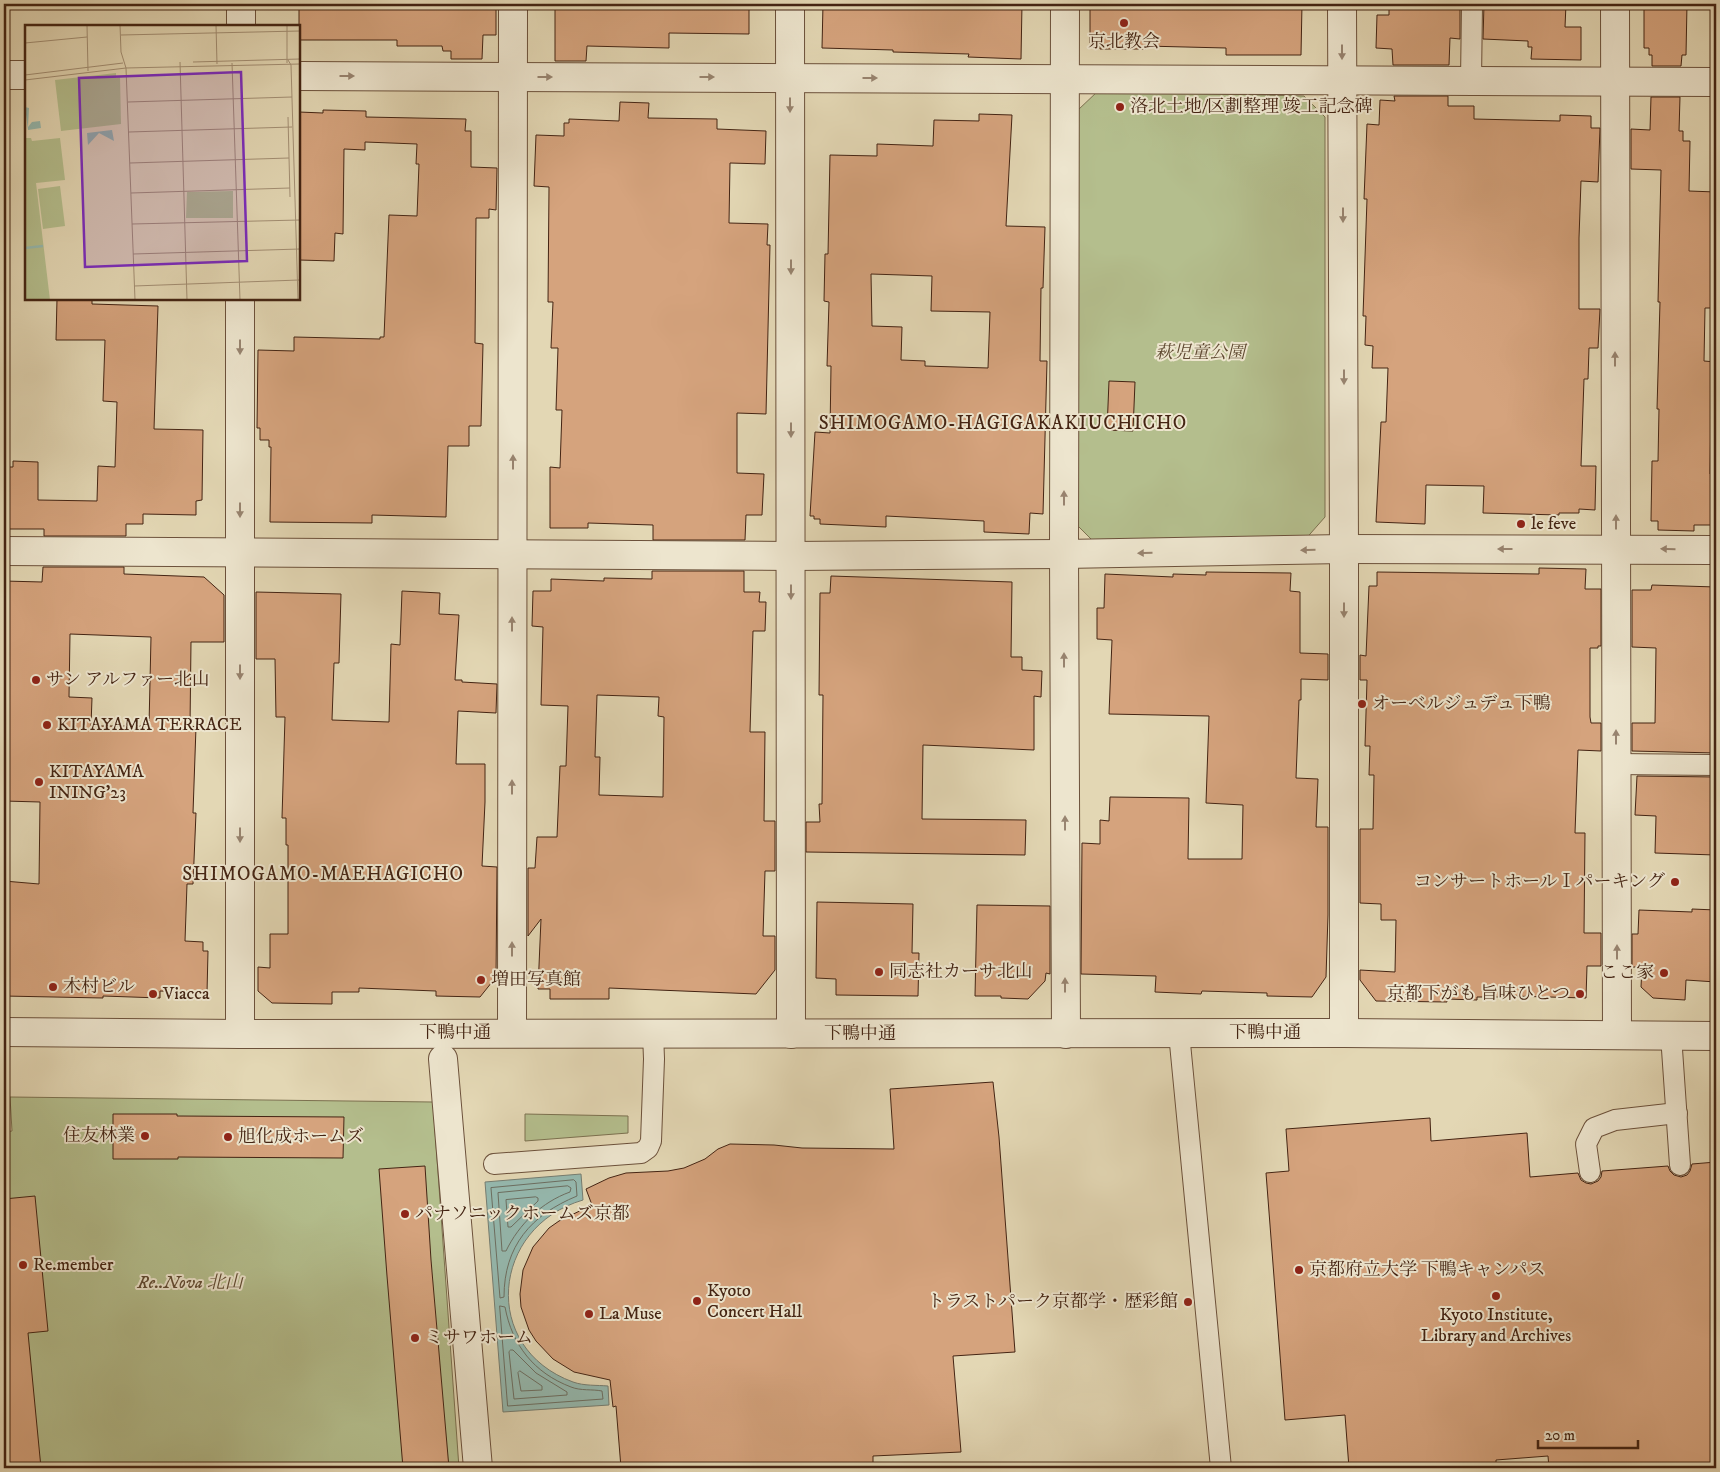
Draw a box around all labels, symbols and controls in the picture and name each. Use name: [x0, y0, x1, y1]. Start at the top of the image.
marker: 京北教会: [1118, 17, 1130, 29]
inset map: [25, 25, 300, 300]
place label: 京北教会: [1088, 31, 1160, 53]
one-way arrow: [1338, 45, 1346, 61]
one-way arrow: [340, 72, 356, 80]
one-way arrow: [537, 73, 553, 81]
one-way arrow: [700, 73, 716, 81]
one-way arrow: [862, 74, 878, 82]
place label: 洛北土地/区劃整理 竣工記念碑: [1130, 96, 1373, 118]
one-way arrow: [786, 97, 794, 113]
marker: 洛北土地/区劃整理 竣工記念碑: [1114, 101, 1126, 113]
one-way arrow: [1339, 207, 1347, 223]
one-way arrow: [787, 260, 795, 276]
one-way arrow: [236, 340, 244, 356]
park label: 萩児童公園: [1155, 342, 1248, 364]
one-way arrow: [1611, 351, 1619, 367]
one-way arrow: [1340, 370, 1348, 386]
district label: SHIMOGAMO-HAGIGAKAKIUCHICHO: [819, 412, 1187, 435]
one-way arrow: [787, 422, 795, 438]
one-way arrow: [509, 453, 517, 469]
one-way arrow: [1060, 489, 1068, 505]
one-way arrow: [236, 502, 244, 518]
place label: le feve: [1531, 513, 1576, 535]
one-way arrow: [1612, 513, 1620, 529]
marker: le feve: [1515, 518, 1527, 530]
one-way arrow: [1497, 545, 1513, 553]
one-way arrow: [1659, 545, 1675, 553]
one-way arrow: [1299, 546, 1315, 554]
one-way arrow: [1137, 549, 1153, 557]
one-way arrow: [787, 585, 795, 601]
one-way arrow: [1340, 602, 1348, 618]
one-way arrow: [508, 616, 516, 632]
one-way arrow: [1060, 652, 1068, 668]
one-way arrow: [236, 665, 244, 681]
place label: サン アルファー北山: [46, 669, 210, 691]
marker: サン アルファー北山: [30, 674, 42, 686]
place label: オーベルジュデュ下鴨: [1372, 693, 1551, 715]
marker: オーベルジュデュ下鴨: [1356, 698, 1368, 710]
place label: KITAYAMA TERRACE: [57, 714, 242, 736]
marker: KITAYAMA TERRACE: [41, 719, 53, 731]
one-way arrow: [1612, 728, 1620, 744]
place label: KITAYAMA INING'23: [49, 761, 144, 804]
marker: KITAYAMA INING'23: [33, 776, 45, 788]
one-way arrow: [508, 778, 516, 794]
one-way arrow: [1061, 814, 1069, 830]
one-way arrow: [236, 827, 244, 843]
district label: SHIMOGAMO-MAEHAGICHO: [182, 863, 464, 886]
place label: コンサートホールⅠパーキング: [1414, 871, 1665, 893]
marker: コンサートホールⅠパーキング: [1669, 876, 1681, 888]
one-way arrow: [508, 941, 516, 957]
one-way arrow: [1613, 943, 1621, 959]
place label: 同志社カーサ北山: [889, 961, 1033, 983]
place label: ここ家: [1600, 962, 1654, 984]
marker: 同志社カーサ北山: [873, 966, 885, 978]
marker: ここ家: [1658, 967, 1670, 979]
place label: 増田写真館: [491, 969, 581, 991]
marker: 増田写真館: [475, 974, 487, 986]
place label: 木村ビル: [63, 976, 135, 998]
one-way arrow: [1061, 977, 1069, 993]
marker: 木村ビル: [47, 981, 59, 993]
place label: Viacca: [162, 983, 210, 1005]
place label: 京都下がも 旨味ひとつ: [1387, 983, 1570, 1005]
marker: Viacca: [147, 988, 159, 1000]
marker: 京都下がも 旨味ひとつ: [1574, 988, 1586, 1000]
street label: 下鴨中通: [419, 1022, 491, 1044]
street label: 下鴨中通: [1229, 1022, 1301, 1044]
street label: 下鴨中通: [824, 1023, 896, 1045]
place label: 住友林業: [63, 1125, 135, 1147]
place label: 旭化成ホームズ: [238, 1126, 364, 1148]
marker: 住友林業: [139, 1130, 151, 1142]
marker: 旭化成ホームズ: [222, 1131, 234, 1143]
place label: パナソニックホームズ京都: [415, 1203, 630, 1225]
marker: パナソニックホームズ京都: [399, 1208, 411, 1220]
place label: Re.member: [33, 1254, 114, 1276]
marker: Re.member: [17, 1259, 29, 1271]
place label: 京都府立大学 下鴨キャンパス: [1309, 1259, 1546, 1281]
marker: 京都府立大学 下鴨キャンパス: [1293, 1264, 1305, 1276]
park label: Re..Nova 北山: [136, 1272, 245, 1294]
place label: Kyoto Concert Hall: [707, 1280, 803, 1323]
marker: Kyoto Institute, Library and Archives: [1490, 1290, 1502, 1302]
place label: トラストパーク京都学・歴彩館: [927, 1291, 1178, 1313]
marker: Kyoto Concert Hall: [691, 1295, 703, 1307]
marker: トラストパーク京都学・歴彩館: [1182, 1296, 1194, 1308]
place label: La Muse: [599, 1303, 662, 1325]
place label: Kyoto Institute, Library and Archives: [1421, 1304, 1571, 1347]
marker: La Muse: [583, 1308, 595, 1320]
place label: ミサワホーム: [425, 1327, 533, 1349]
marker: ミサワホーム: [409, 1332, 421, 1344]
scale bar: [1538, 1417, 1638, 1449]
text: 20 m: [1545, 1426, 1575, 1445]

